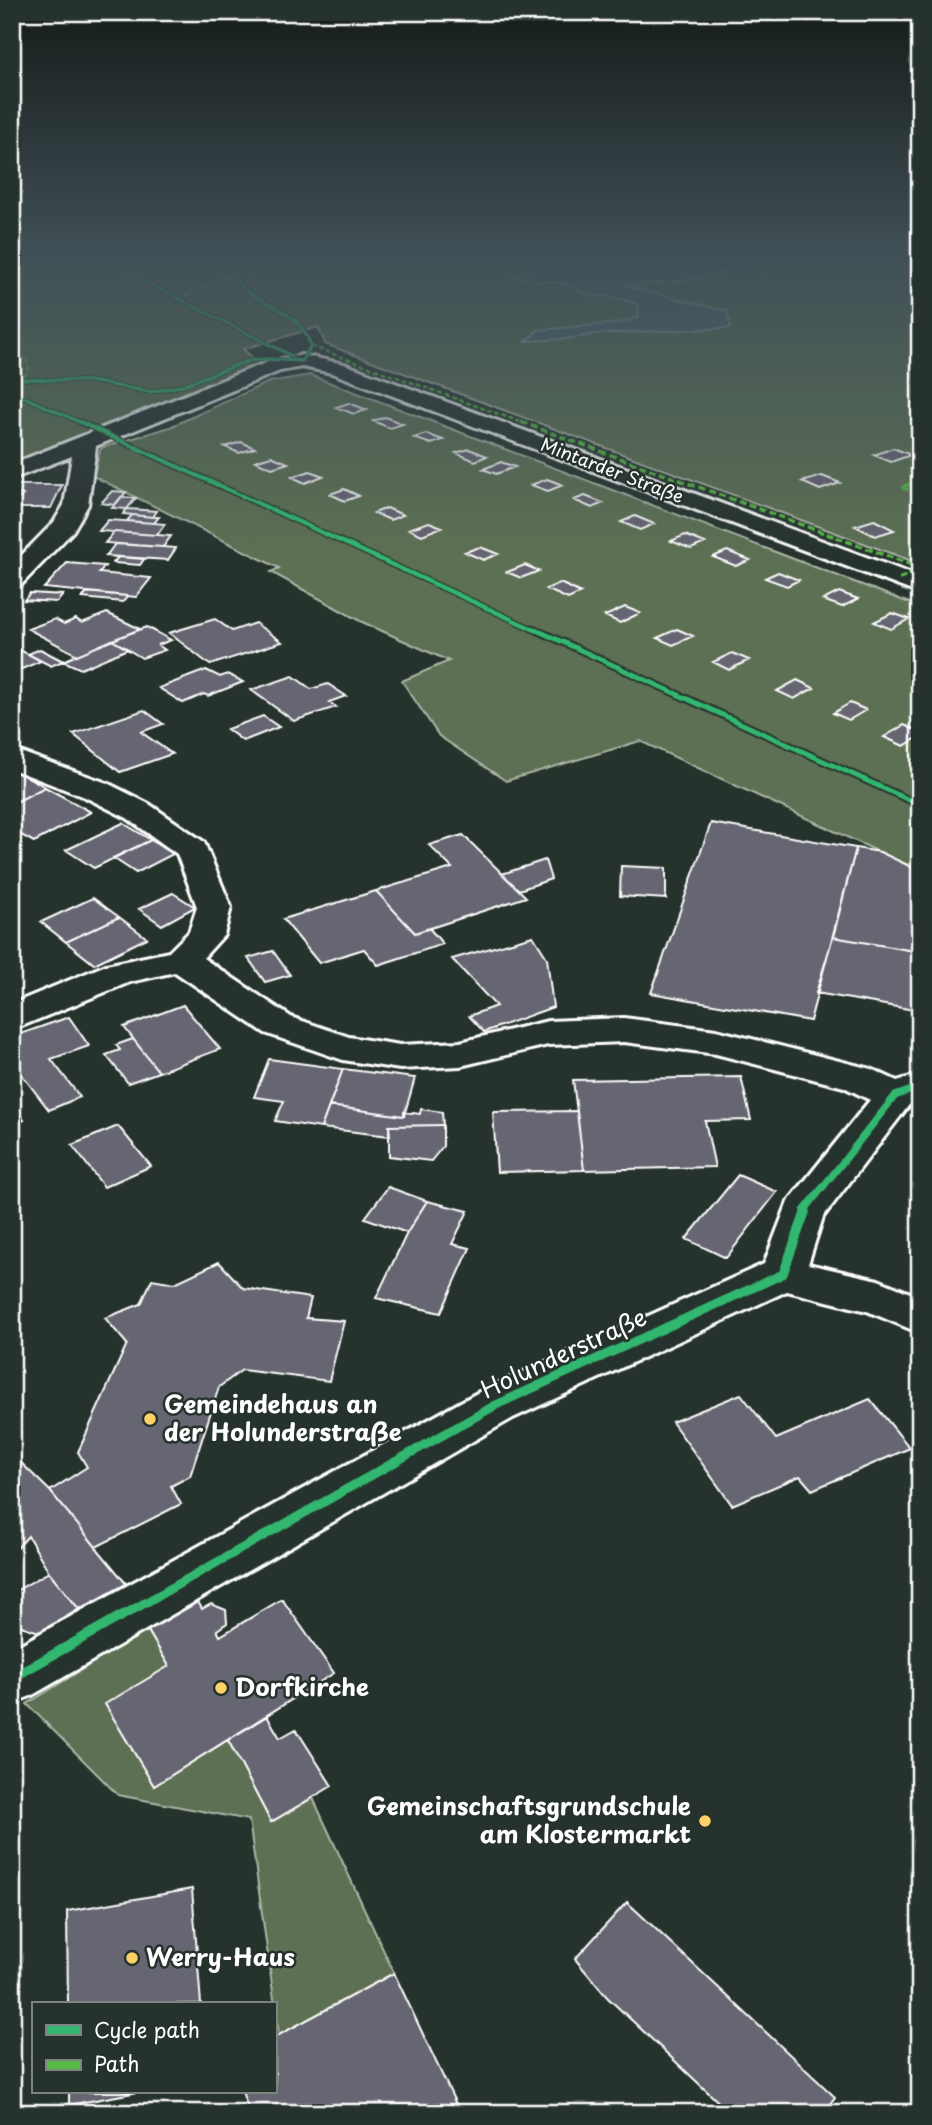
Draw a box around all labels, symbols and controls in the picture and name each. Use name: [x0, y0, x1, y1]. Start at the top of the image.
street label: Mintarder Straße: [537, 430, 688, 509]
street label: Holunderstraße: [474, 1298, 652, 1406]
place label: Gemeindehaus an der Holunderstraße: [164, 1385, 402, 1449]
marker: Gemeindehaus an der Holunderstraße: [142, 1411, 158, 1427]
place label: Dorfkirche: [235, 1668, 369, 1704]
marker: Dorfkirche: [213, 1680, 229, 1696]
place label: Gemeinschaftsgrundschule am Klostermarkt: [367, 1787, 691, 1851]
marker: Gemeinschaftsgrundschule am Klostermarkt: [697, 1813, 713, 1829]
place label: Werry-Haus: [146, 1938, 295, 1974]
marker: Werry-Haus: [124, 1950, 140, 1966]
legend: [32, 2002, 276, 2094]
text: Cycle path: [94, 2013, 200, 2045]
text: Path: [94, 2047, 139, 2079]

